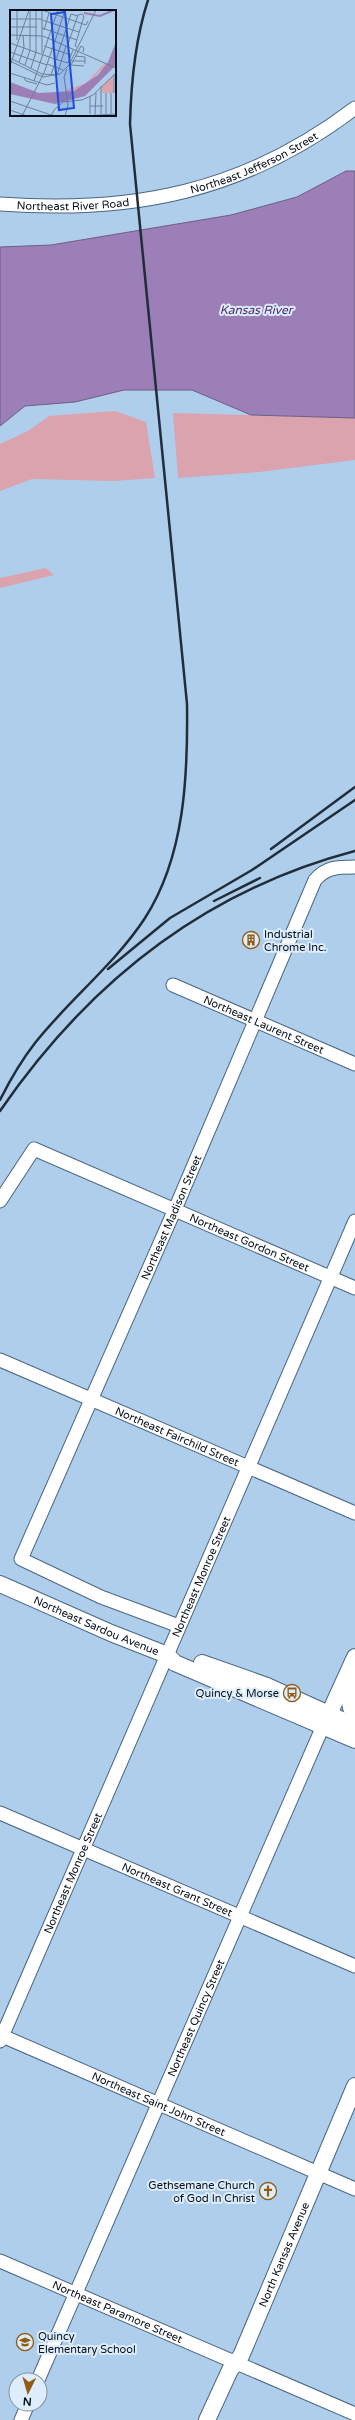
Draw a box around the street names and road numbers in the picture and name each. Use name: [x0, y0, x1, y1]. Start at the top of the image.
street label: Northeast Jefferson Street: [189, 130, 320, 197]
street label: Northeast River Road: [16, 196, 130, 213]
street label: Northeast Laurent Street: [201, 993, 326, 1057]
street label: Northeast Madison Street: [139, 1153, 204, 1282]
street label: Northeast Gordon Street: [188, 1211, 311, 1274]
street label: Northeast Fairchild Street: [113, 1404, 241, 1469]
street label: Northeast Monroe Street: [170, 1514, 233, 1639]
street label: Northeast Sardou Avenue: [32, 1594, 161, 1658]
street label: Northeast Monroe Street: [41, 1811, 105, 1936]
street label: Northeast Grant Street: [120, 1860, 234, 1919]
street label: Northeast Quincy Street: [165, 1958, 227, 2079]
street label: Northeast Saint John Street: [90, 2070, 227, 2139]
street label: North Kansas Avenue: [256, 2200, 312, 2309]
street label: Northeast Paramore Street: [50, 2278, 184, 2346]

